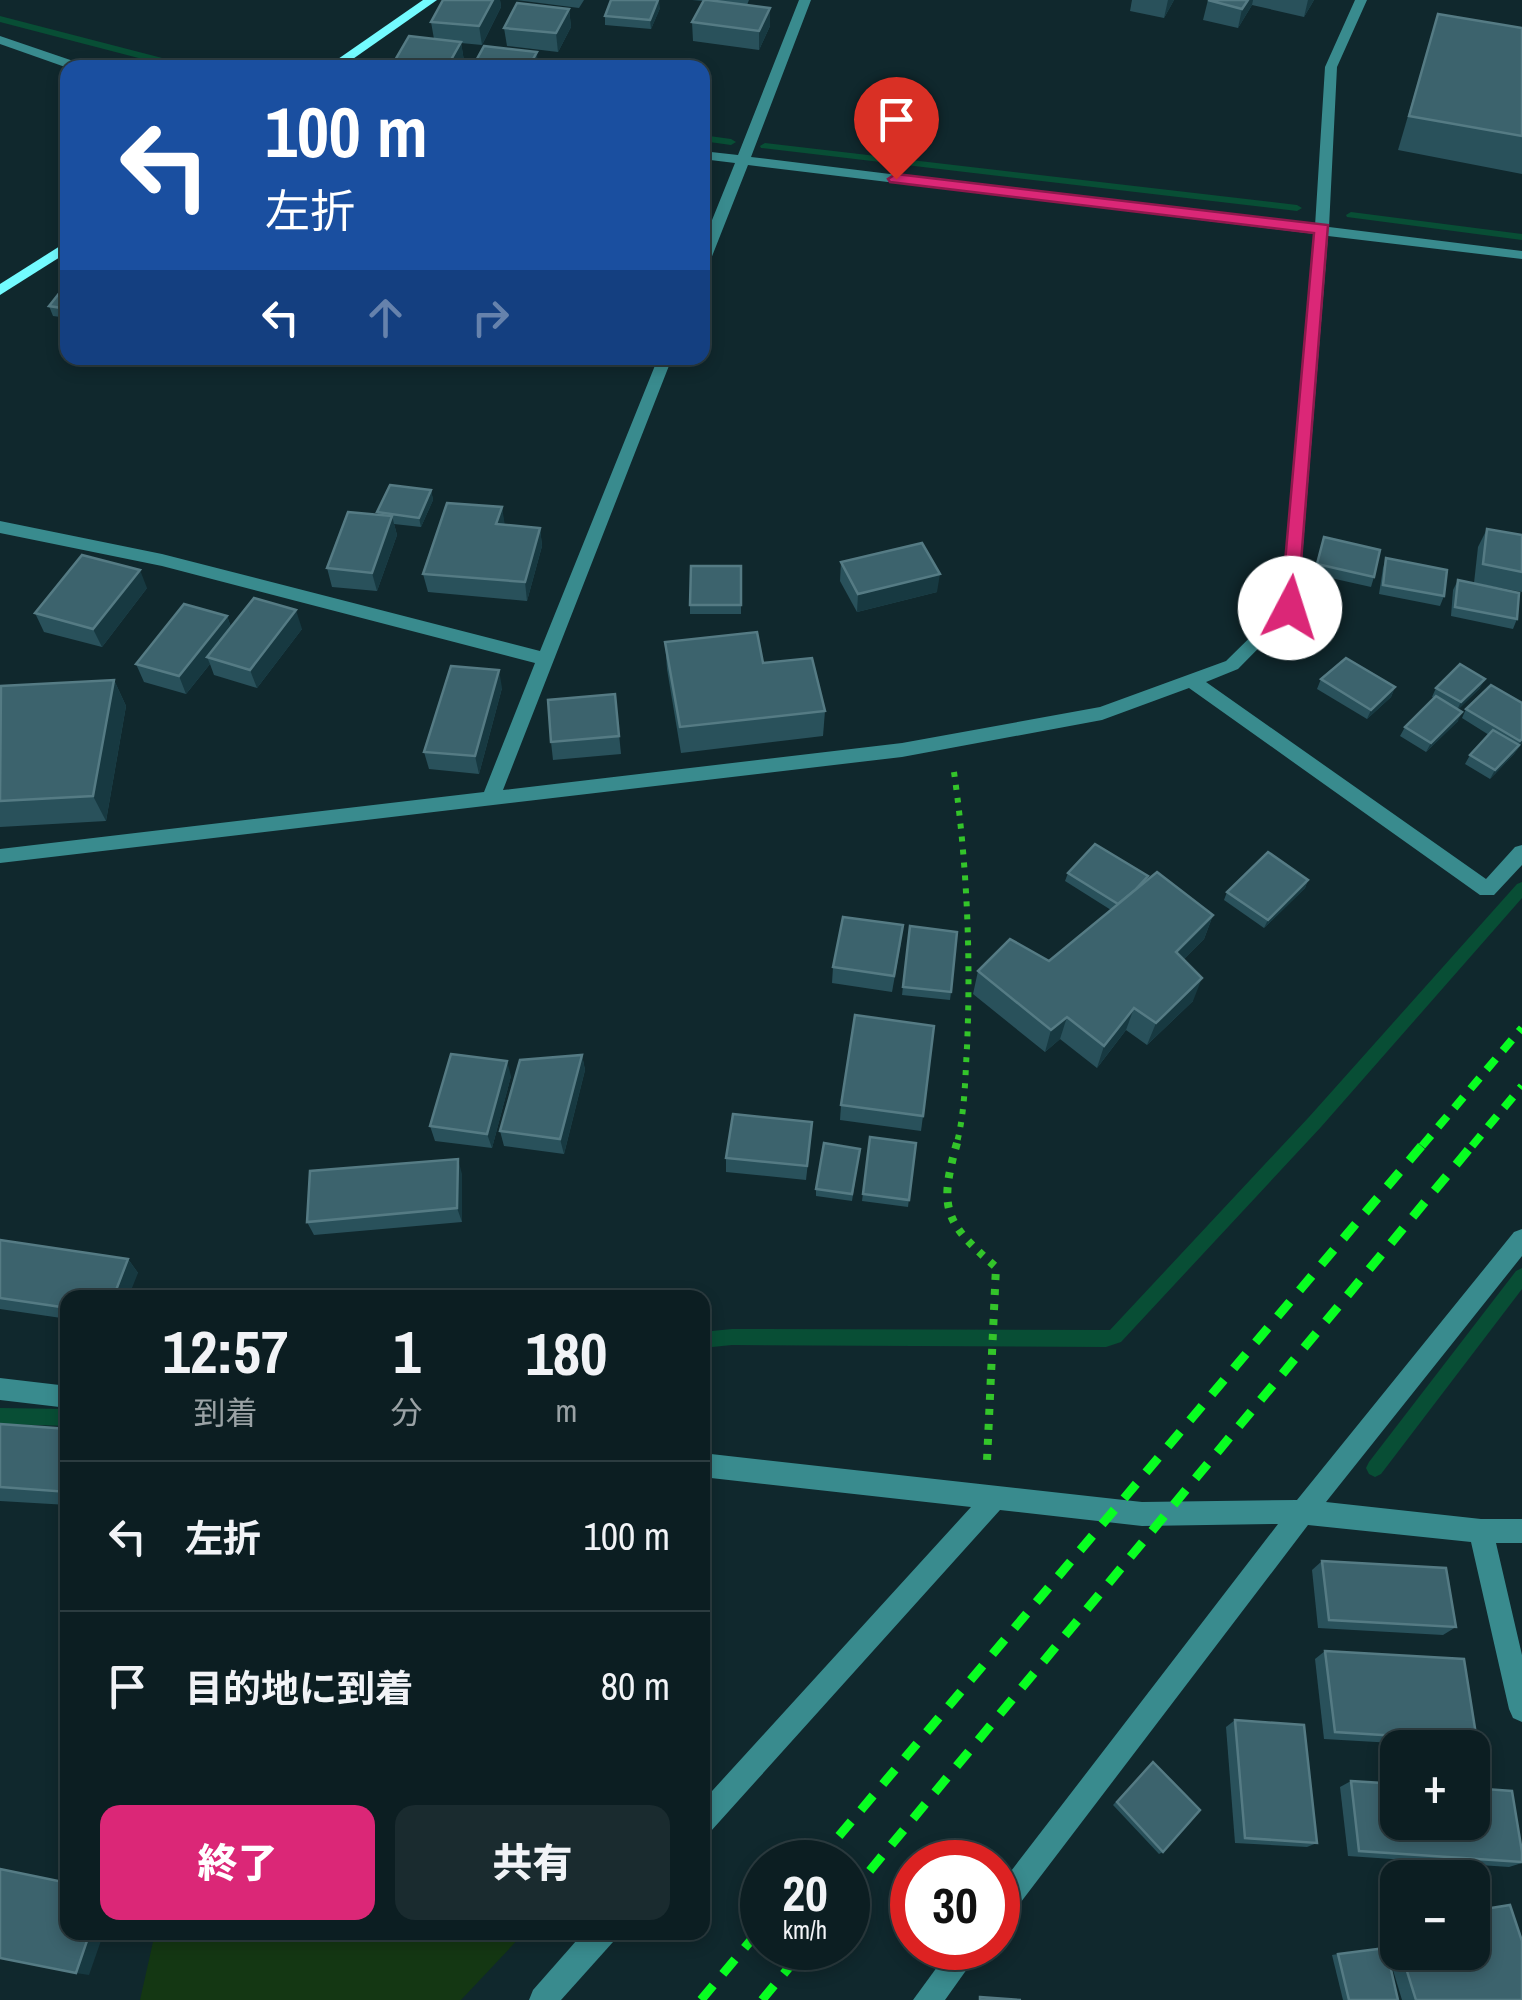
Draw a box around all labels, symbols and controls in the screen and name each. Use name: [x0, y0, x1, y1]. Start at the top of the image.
pin: [854, 77, 939, 180]
text: 100 m: [265, 85, 428, 179]
icon: arrive: [869, 92, 924, 147]
icon: left: [100, 100, 230, 230]
text: 左折: [265, 180, 355, 241]
icon: left: [253, 290, 308, 345]
icon: ahead: [358, 290, 413, 345]
icon: right: [463, 290, 518, 345]
position arrow: [1238, 556, 1342, 660]
text: 12:57: [163, 1311, 288, 1392]
text: 1: [393, 1311, 421, 1392]
text: 180: [525, 1313, 607, 1394]
text: m: [556, 1389, 577, 1432]
text: 到着: [193, 1391, 257, 1434]
text: 分: [391, 1391, 423, 1434]
icon: left: [100, 1509, 155, 1564]
text: 100 m: [583, 1511, 670, 1562]
text: 左折: [185, 1513, 261, 1564]
icon: arrive: [100, 1659, 155, 1714]
text: 80 m: [601, 1661, 670, 1712]
text: 目的地に到着: [185, 1663, 413, 1714]
map controls: [1380, 1730, 1490, 1970]
button: +: [1380, 1730, 1490, 1840]
button: 終了: [100, 1805, 375, 1920]
button: 共有: [395, 1805, 670, 1920]
speed limit sign: 30: [890, 1840, 1020, 1970]
text: 20: [782, 1859, 828, 1927]
button: −: [1380, 1860, 1490, 1970]
text: km/h: [783, 1913, 827, 1947]

